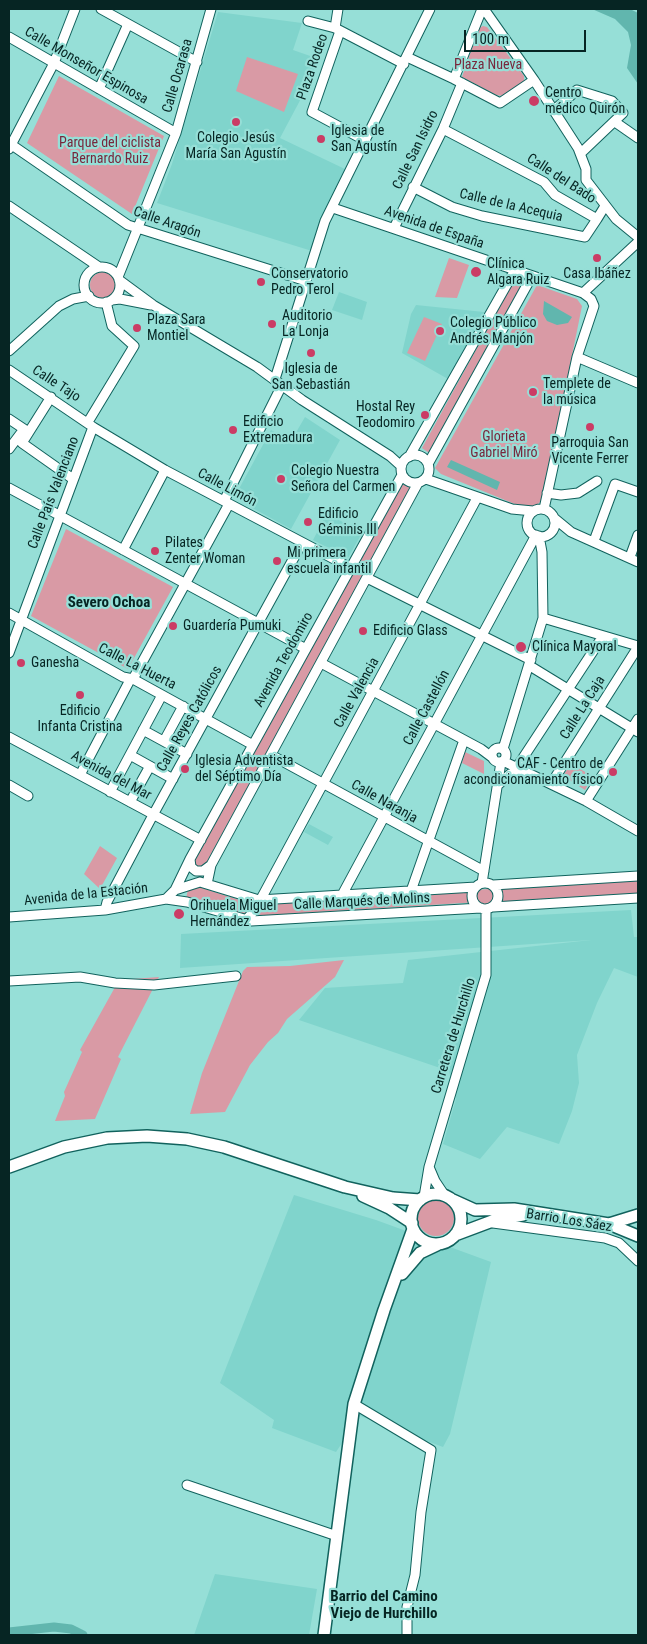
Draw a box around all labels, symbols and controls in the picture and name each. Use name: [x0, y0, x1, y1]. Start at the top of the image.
scale bar: [467, 20, 590, 52]
street label: Calle Monseñor Espinosa: [21, 24, 151, 108]
text: 100 m: [472, 30, 509, 48]
street label: Plaza Rodeo: [294, 32, 332, 102]
street label: Calle Ocarasa: [159, 37, 197, 115]
park label: Plaza Nueva: [454, 57, 522, 73]
place label: Centro médico Quirón: [545, 85, 625, 118]
marker: Centro médico Quirón: [527, 94, 541, 108]
street label: Calle San Isidro: [390, 108, 442, 192]
marker: Colegio Jesús María San Agustín: [230, 116, 242, 128]
place label: Iglesia de San Agustín: [331, 123, 397, 156]
place label: Colegio Jesús María San Agustín: [185, 130, 287, 162]
marker: Iglesia de San Agustín: [315, 133, 327, 145]
park label: Parque del ciclista Bernardo Ruiz: [59, 135, 161, 168]
street label: Calle del Bado: [523, 150, 599, 208]
street label: Calle de la Acequia: [458, 186, 564, 226]
street label: Avenida de España: [382, 203, 486, 253]
street label: Calle Aragón: [131, 204, 203, 242]
marker: Casa Ibáñez: [591, 252, 603, 264]
place label: Clínica Algara Ruiz: [487, 256, 549, 288]
marker: Clínica Algara Ruiz: [469, 265, 483, 279]
place label: Conservatorio Pedro Terol: [271, 266, 348, 298]
place label: Casa Ibáñez: [563, 266, 631, 282]
marker: Conservatorio Pedro Terol: [255, 276, 267, 288]
place label: Auditorio La Lonja: [282, 308, 332, 341]
place label: Plaza Sara Montiel: [147, 312, 205, 344]
place label: Colegio Público Andrés Manjón: [450, 315, 536, 348]
marker: Auditorio La Lonja: [266, 318, 278, 330]
marker: Plaza Sara Montiel: [131, 322, 143, 334]
marker: Colegio Público Andrés Manjón: [434, 325, 446, 337]
marker: Iglesia de San Sebastián: [305, 347, 317, 359]
place label: Iglesia de San Sebastián: [272, 361, 350, 394]
street label: Calle Tajo: [29, 362, 83, 406]
place label: Templete de la música: [543, 376, 611, 408]
marker: Templete de la música: [527, 386, 539, 398]
place label: Hostal Rey Teodomiro: [356, 399, 415, 432]
marker: Hostal Rey Teodomiro: [419, 409, 431, 421]
place label: Edificio Extremadura: [243, 414, 313, 447]
marker: Parroquia San Vicente Ferrer: [584, 421, 596, 433]
marker: Edificio Extremadura: [227, 424, 239, 436]
park label: Glorieta Gabriel Miró: [470, 429, 538, 462]
street label: Calle País Valenciano: [25, 434, 83, 552]
place label: Parroquia San Vicente Ferrer: [551, 435, 629, 468]
place label: Colegio Nuestra Señora del Carmen: [291, 463, 395, 496]
street label: Calle Limón: [194, 465, 260, 511]
marker: Colegio Nuestra Señora del Carmen: [275, 473, 287, 485]
place label: Edificio Géminis III: [318, 506, 377, 538]
marker: Edificio Géminis III: [302, 516, 314, 528]
place label: Pilates Zenter Woman: [165, 535, 245, 568]
marker: Pilates Zenter Woman: [149, 545, 161, 557]
place label: Mi primera escuela infantil: [287, 545, 371, 578]
marker: Mi primera escuela infantil: [271, 555, 283, 567]
district label: Severo Ochoa: [68, 594, 150, 612]
street label: Avenida Teodomiro: [251, 610, 317, 710]
place label: Guardería Pumuki: [183, 618, 281, 634]
marker: Guardería Pumuki: [167, 620, 179, 632]
place label: Edificio Glass: [373, 623, 448, 639]
marker: Edificio Glass: [357, 625, 369, 637]
place label: Clínica Mayoral: [532, 639, 617, 655]
street label: Calle La Huerta: [95, 640, 179, 694]
marker: Clínica Mayoral: [514, 640, 528, 654]
place label: Ganesha: [31, 655, 79, 671]
street label: Calle Valencia: [331, 655, 383, 731]
marker: Ganesha: [15, 657, 27, 669]
street label: Calle Reyes Católicos: [154, 663, 226, 775]
street label: Calle Castellón: [400, 667, 454, 749]
street label: Calle La Caja: [557, 673, 609, 743]
marker: Edificio Infanta Cristina: [74, 689, 86, 701]
place label: Edificio Infanta Cristina: [38, 703, 122, 736]
street label: Avenida del Mar: [68, 748, 154, 804]
place label: Iglesia Adventista del Séptimo Día: [195, 753, 294, 786]
place label: CAF - Centro de acondicionamiento físico: [464, 756, 603, 789]
marker: Iglesia Adventista del Séptimo Día: [179, 763, 191, 775]
marker: CAF - Centro de acondicionamiento físico: [607, 766, 619, 778]
street label: Calle Naranja: [348, 777, 420, 827]
street label: Avenida de la Estación: [23, 880, 149, 910]
street label: Calle Marqués de Molins: [294, 890, 430, 914]
place label: Orihuela Miguel Hernández: [190, 898, 276, 930]
marker: Orihuela Miguel Hernández: [172, 907, 186, 921]
street label: Carretera de Hurchillo: [428, 976, 480, 1096]
street label: Barrio Los Sáez: [525, 1206, 613, 1236]
district label: Barrio del Camino Viejo de Hurchillo: [330, 1588, 438, 1623]

